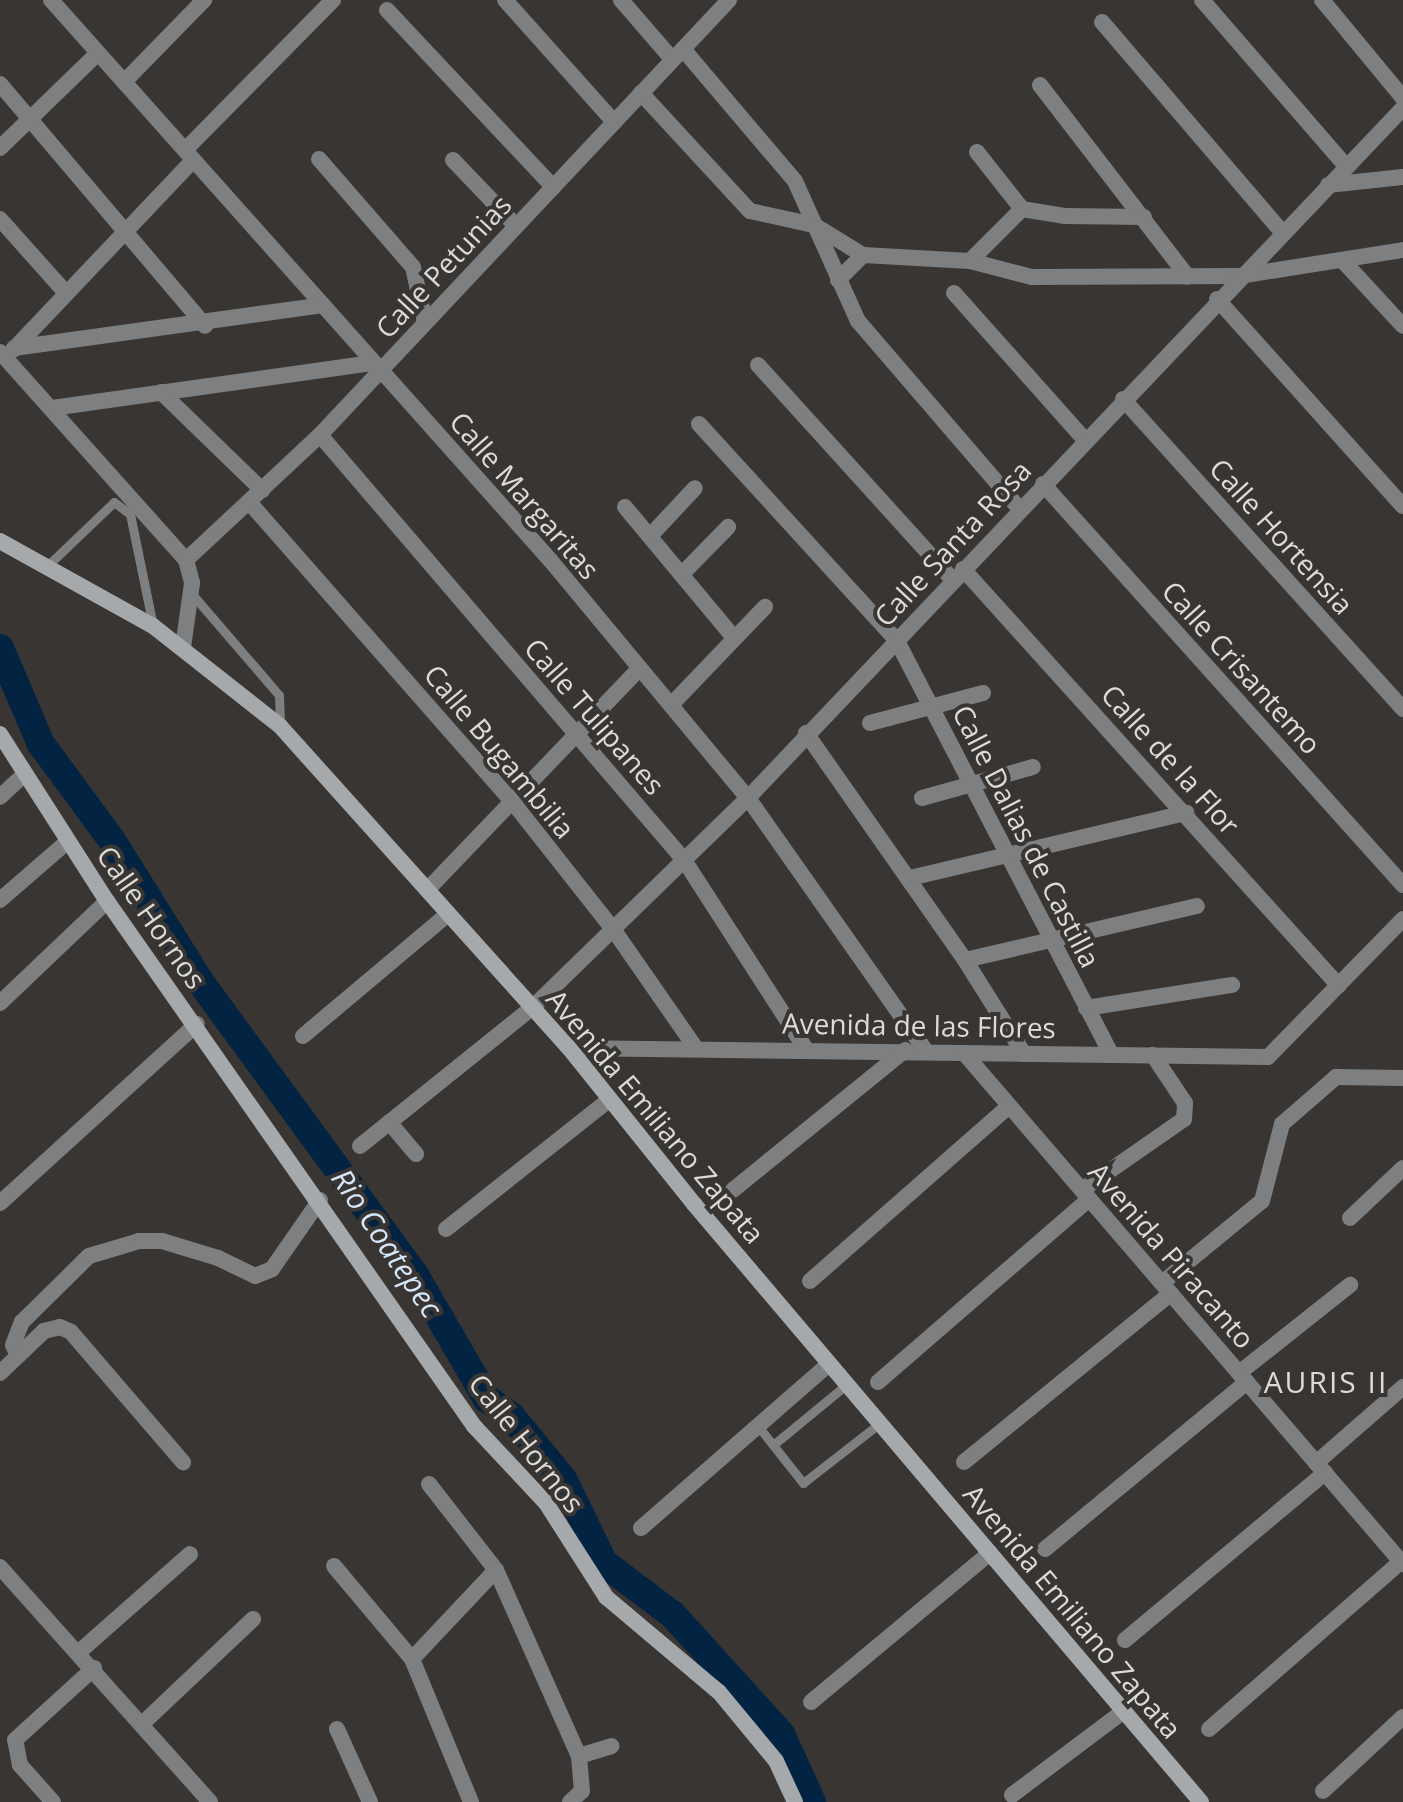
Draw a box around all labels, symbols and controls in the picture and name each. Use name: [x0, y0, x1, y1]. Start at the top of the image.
street label: Calle Petunias: [368, 188, 518, 344]
street label: Calle Margaritas: [443, 404, 607, 586]
street label: Calle Hortensia: [1203, 451, 1361, 621]
street label: Calle Santa Rosa: [867, 453, 1037, 633]
street label: Calle Crisantemo: [1156, 574, 1328, 760]
street label: Calle Tulipanes: [518, 631, 672, 801]
street label: Calle Bugambilia: [418, 657, 582, 845]
street label: Calle de la Flor: [1095, 677, 1247, 841]
street label: Calle Dalias de Castilla: [946, 699, 1108, 973]
street label: Calle Hornos: [90, 839, 214, 995]
street label: Avenida Emiliano Zapata: [540, 982, 772, 1250]
street label: Avenida de las Flores: [782, 1006, 1056, 1044]
street label: Avenida Piracanto: [1082, 1155, 1262, 1355]
water label: Rio Coatepec: [324, 1162, 450, 1324]
district label: AURIS II: [1264, 1364, 1388, 1400]
street label: Calle Hornos: [462, 1367, 592, 1519]
street label: Avenida Emiliano Zapata: [957, 1477, 1189, 1745]

